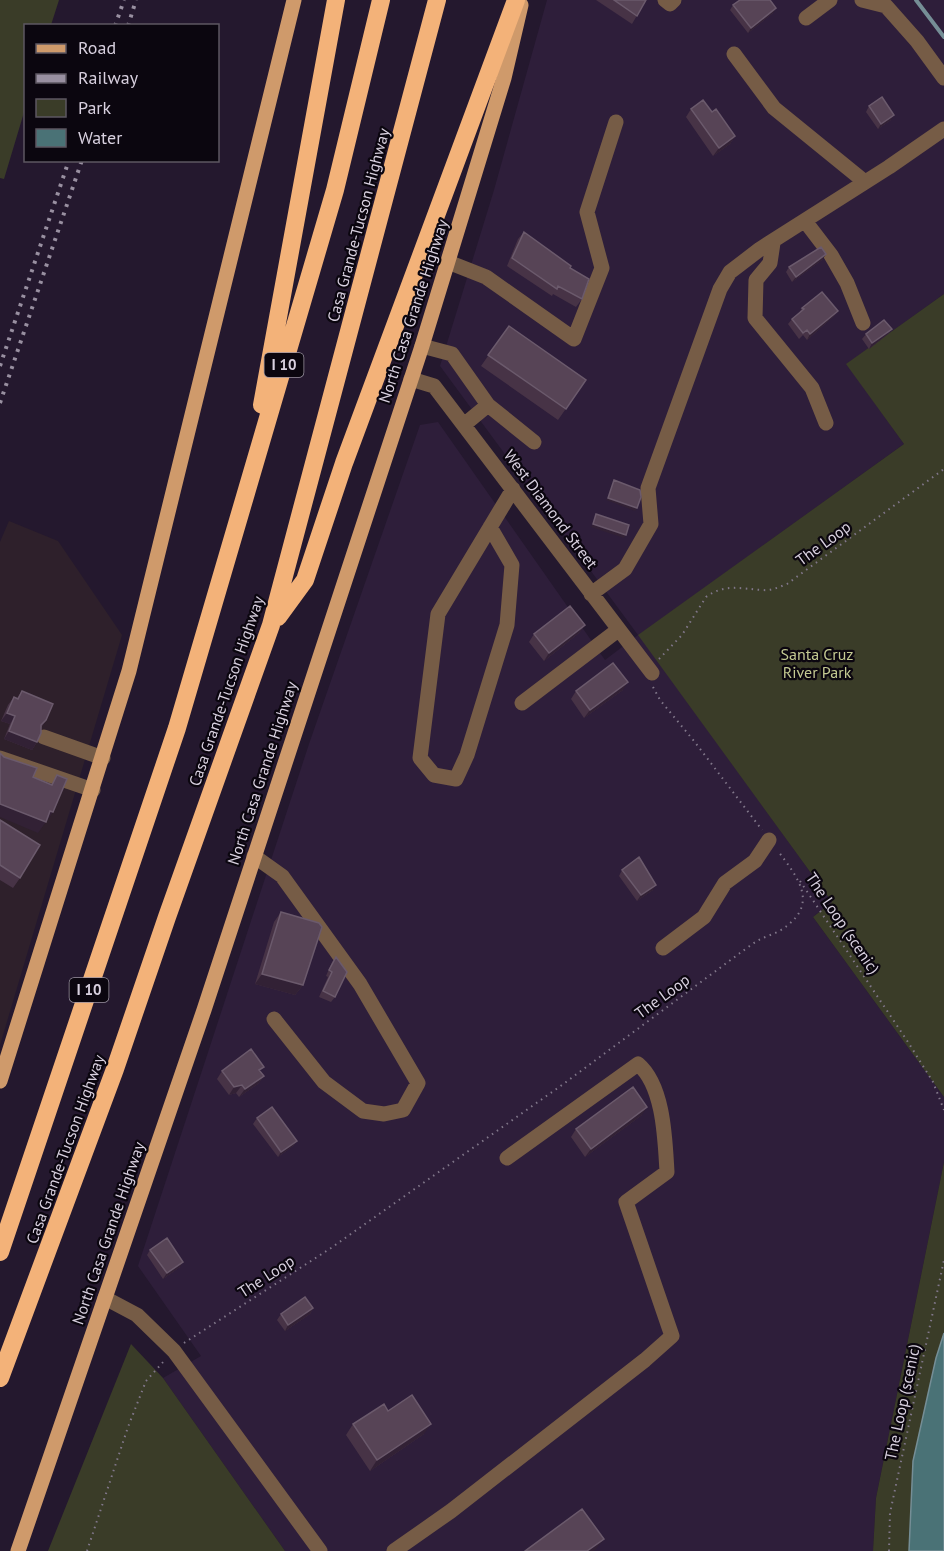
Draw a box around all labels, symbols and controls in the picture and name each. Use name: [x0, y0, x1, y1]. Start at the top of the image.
legend: [24, 24, 219, 162]
text: Road: [78, 36, 116, 59]
text: Railway: [78, 66, 139, 89]
text: Park: [78, 96, 111, 119]
street label: Casa Grande-Tucson Highway: [322, 125, 394, 324]
text: Water: [78, 126, 122, 149]
street label: North Casa Grande Highway: [374, 216, 452, 405]
road number: I 10: [264, 353, 304, 377]
street label: West Diamond Street: [500, 446, 603, 573]
street label: The Loop: [792, 516, 854, 570]
street label: Casa Grande-Tucson Highway: [184, 593, 268, 789]
park label: Santa Cruz River Park: [781, 644, 853, 682]
street label: North Casa Grande Highway: [223, 678, 301, 867]
street label: The Loop (scenic): [802, 868, 884, 978]
street label: The Loop: [631, 969, 693, 1023]
road number: I 10: [70, 978, 109, 1002]
street label: Casa Grande-Tucson Highway: [21, 1051, 109, 1246]
street label: North Casa Grande Highway: [67, 1138, 149, 1327]
street label: The Loop: [234, 1250, 298, 1302]
street label: The Loop (scenic): [880, 1342, 924, 1462]

